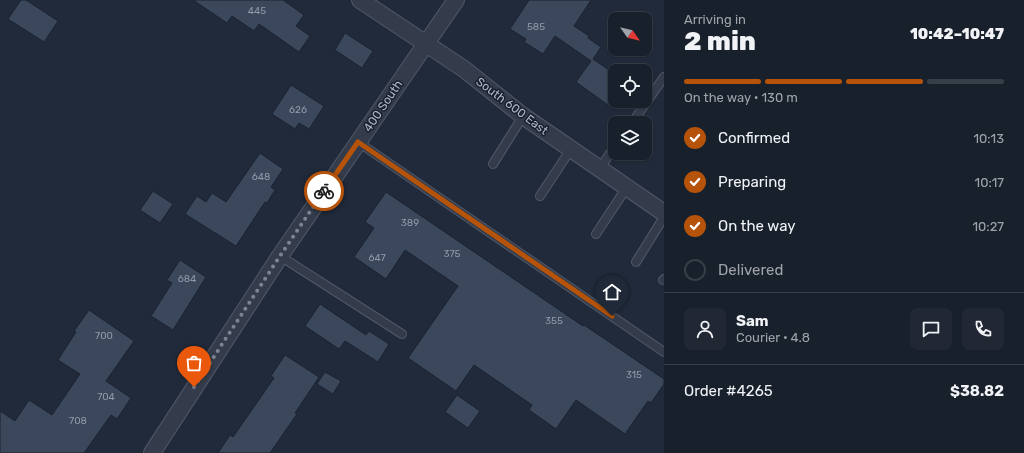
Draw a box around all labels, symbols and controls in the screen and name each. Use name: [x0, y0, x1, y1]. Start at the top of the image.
house number: 445: [248, 5, 266, 17]
north arrow: [608, 12, 652, 56]
map controls: [608, 12, 652, 160]
text: Arriving in: [684, 12, 746, 27]
house number: 585: [527, 21, 545, 33]
text: 10:42–10:47: [910, 25, 1004, 43]
text: 2 min: [684, 26, 756, 57]
button: locate: [608, 64, 652, 108]
street label: South 600 East: [473, 74, 551, 138]
street label: 400 South: [361, 78, 405, 134]
text: On the way · 130 m: [684, 90, 798, 105]
house number: 626: [289, 104, 307, 116]
button: layers: [608, 116, 652, 160]
icon: check: [684, 127, 706, 149]
text: Confirmed: [718, 129, 790, 147]
text: 10:13: [973, 131, 1004, 146]
house number: 648: [252, 171, 270, 183]
courier: [304, 171, 344, 211]
icon: check: [684, 171, 706, 193]
text: Preparing: [718, 173, 786, 191]
text: 10:17: [975, 175, 1004, 190]
icon: bike: [313, 180, 335, 202]
icon: check: [684, 215, 706, 237]
house number: 389: [401, 217, 419, 229]
text: On the way: [718, 217, 796, 235]
text: 10:27: [973, 219, 1004, 234]
house number: 375: [443, 248, 461, 260]
house number: 647: [368, 252, 386, 264]
text: Delivered: [718, 261, 783, 279]
house number: 684: [178, 273, 196, 285]
pin: [595, 275, 629, 316]
icon: home: [601, 281, 623, 303]
button: person: [684, 308, 726, 350]
button: chat: [910, 308, 952, 350]
button: phone: [962, 308, 1004, 350]
text: Sam: [736, 312, 769, 330]
house number: 355: [545, 315, 563, 327]
house number: 700: [95, 330, 113, 342]
text: Courier · 4.8: [736, 330, 810, 345]
pin: [177, 346, 211, 387]
icon: bag: [183, 352, 205, 374]
house number: 315: [626, 369, 642, 381]
text: Order #4265: [684, 382, 773, 400]
text: $38.82: [950, 382, 1004, 400]
house number: 704: [97, 391, 115, 403]
house number: 708: [69, 415, 87, 427]

